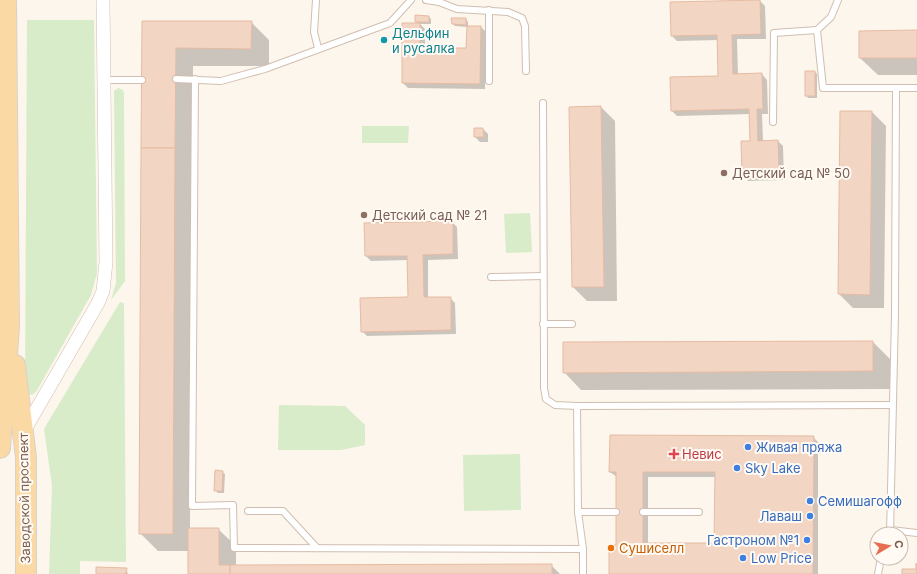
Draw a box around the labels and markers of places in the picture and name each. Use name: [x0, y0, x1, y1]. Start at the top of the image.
place label: Дельфин и русалка: [392, 25, 455, 56]
marker: Дельфин и русалка: [379, 35, 389, 45]
place label: Детский сад № 50: [732, 165, 850, 181]
marker: Детский сад № 50: [719, 168, 729, 178]
place label: Детский сад № 21: [372, 207, 487, 223]
marker: Детский сад № 21: [359, 210, 369, 220]
place label: Живая пряжа: [756, 439, 842, 455]
marker: Живая пряжа: [743, 442, 753, 452]
place label: Невис: [682, 446, 722, 462]
marker: Невис: [669, 449, 679, 459]
place label: Sky Lake: [745, 460, 801, 476]
marker: Sky Lake: [732, 463, 742, 473]
place label: Семишагофф: [818, 493, 902, 509]
marker: Семишагофф: [805, 496, 815, 506]
place label: Лаваш: [760, 508, 802, 524]
marker: Лаваш: [805, 511, 815, 521]
place label: Гастроном №1: [707, 532, 799, 548]
marker: Гастроном №1: [802, 535, 812, 545]
place label: Сушиселл: [619, 540, 684, 556]
marker: Сушиселл: [606, 543, 616, 553]
place label: Low Price: [751, 550, 812, 566]
marker: Low Price: [738, 553, 748, 563]

